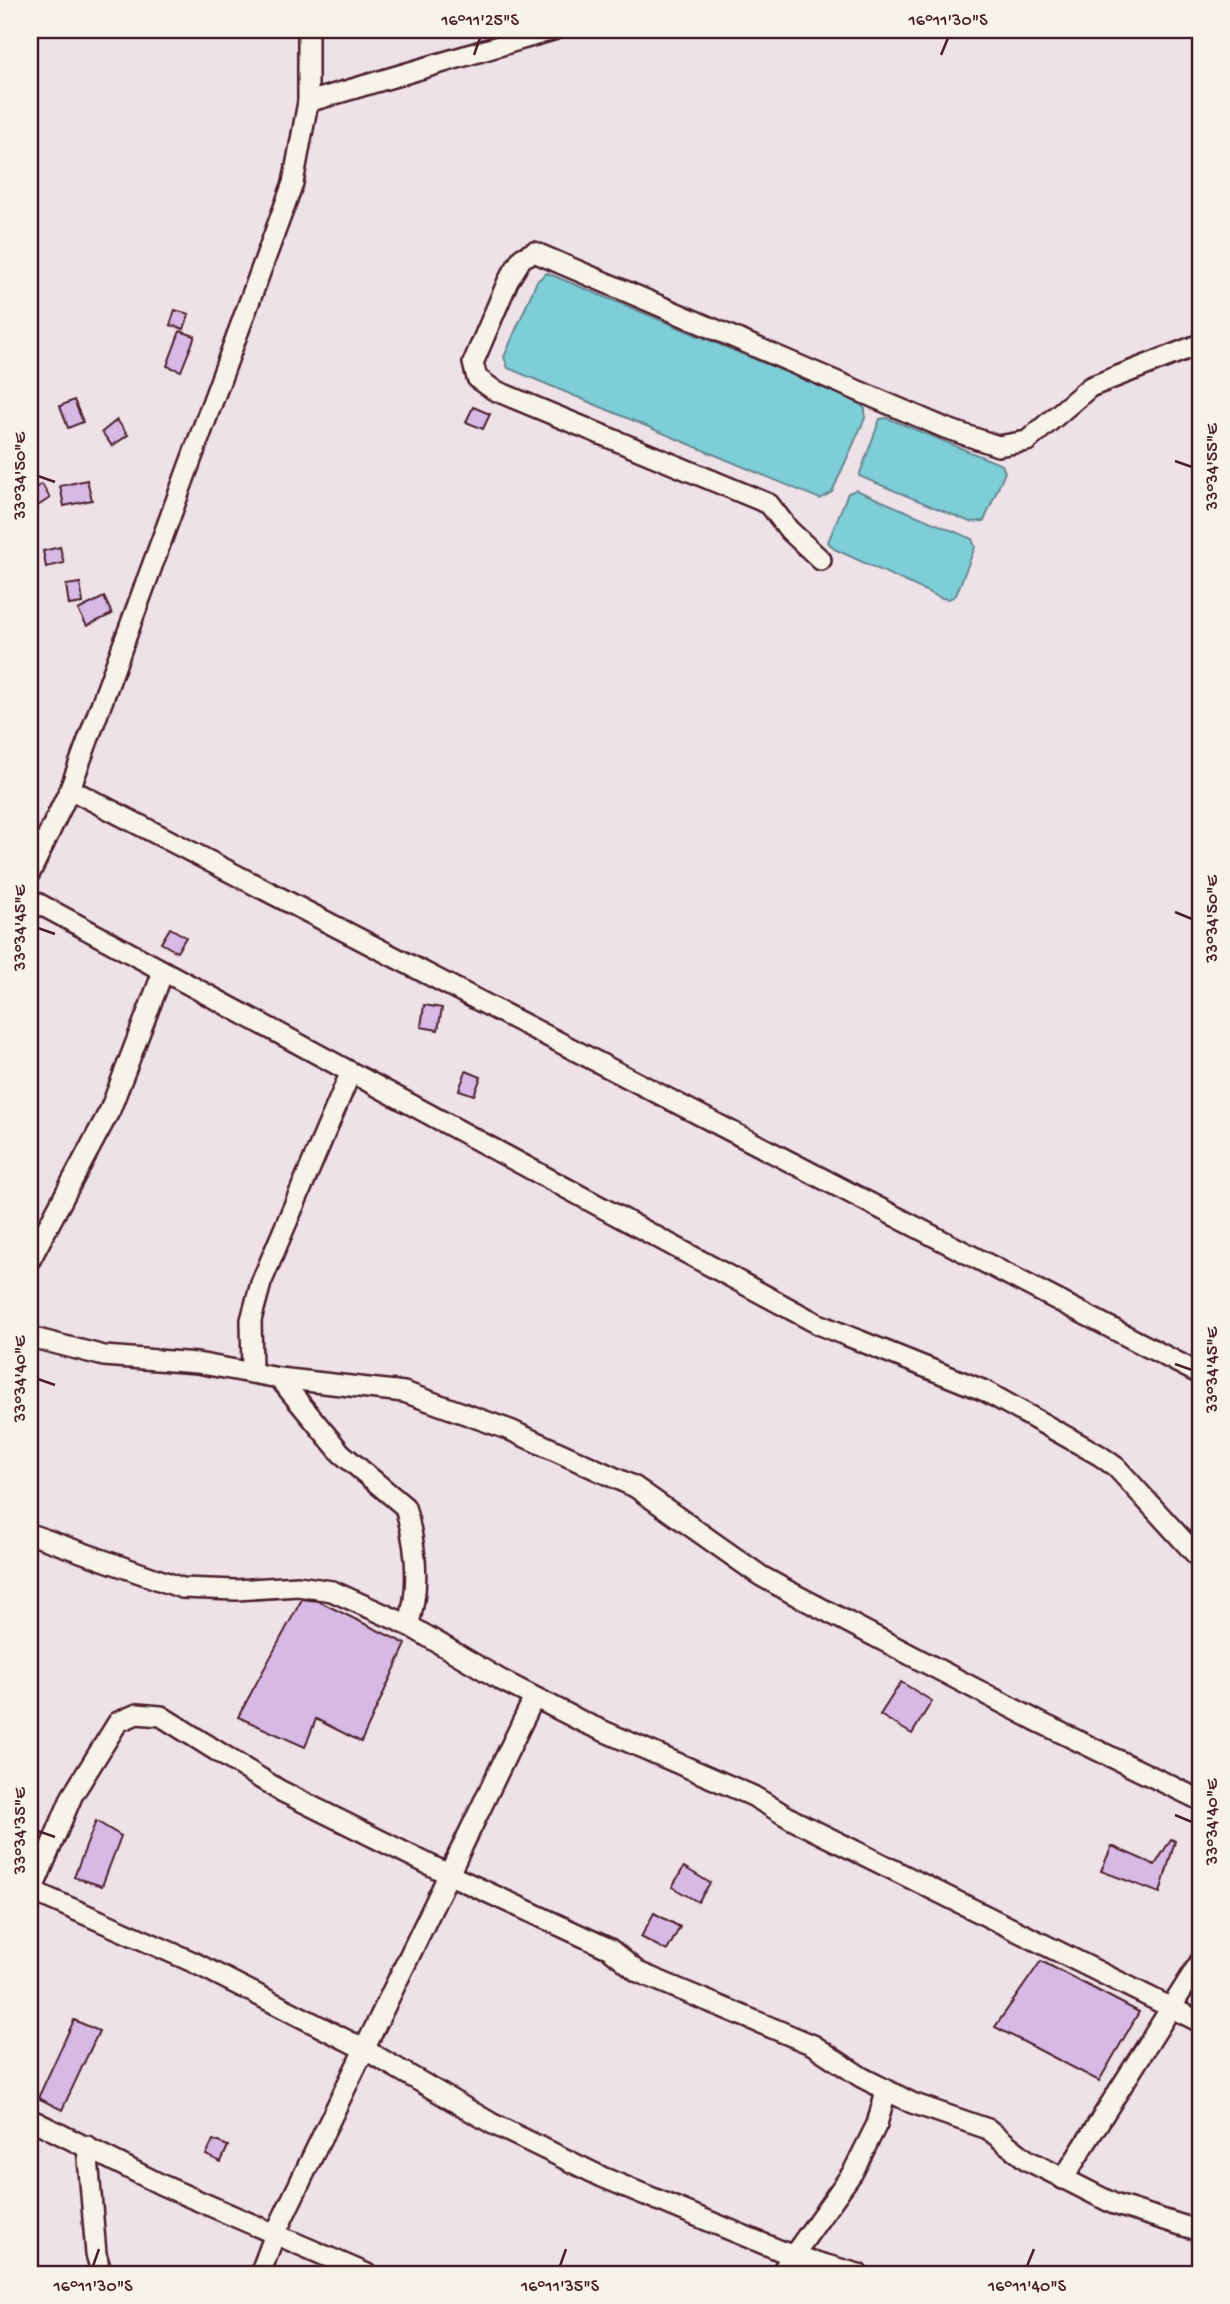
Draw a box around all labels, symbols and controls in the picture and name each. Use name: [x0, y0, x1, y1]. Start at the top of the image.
text: 16°11'25"S: [440, 11, 520, 32]
text: 16°11'30"S: [908, 11, 988, 32]
text: 33°34'55"E: [1203, 423, 1224, 511]
text: 33°34'50"E: [11, 431, 32, 521]
text: 33°34'50"E: [1203, 874, 1224, 964]
text: 33°34'45"E: [11, 884, 32, 972]
text: 33°34'45"E: [1203, 1326, 1224, 1414]
text: 33°34'40"E: [11, 1335, 32, 1423]
text: 33°34'40"E: [1203, 1778, 1224, 1866]
text: 33°34'35"E: [11, 1787, 32, 1875]
text: 16°11'30"S: [53, 2277, 133, 2298]
text: 16°11'35"S: [520, 2277, 600, 2298]
text: 16°11'40"S: [987, 2277, 1067, 2298]

